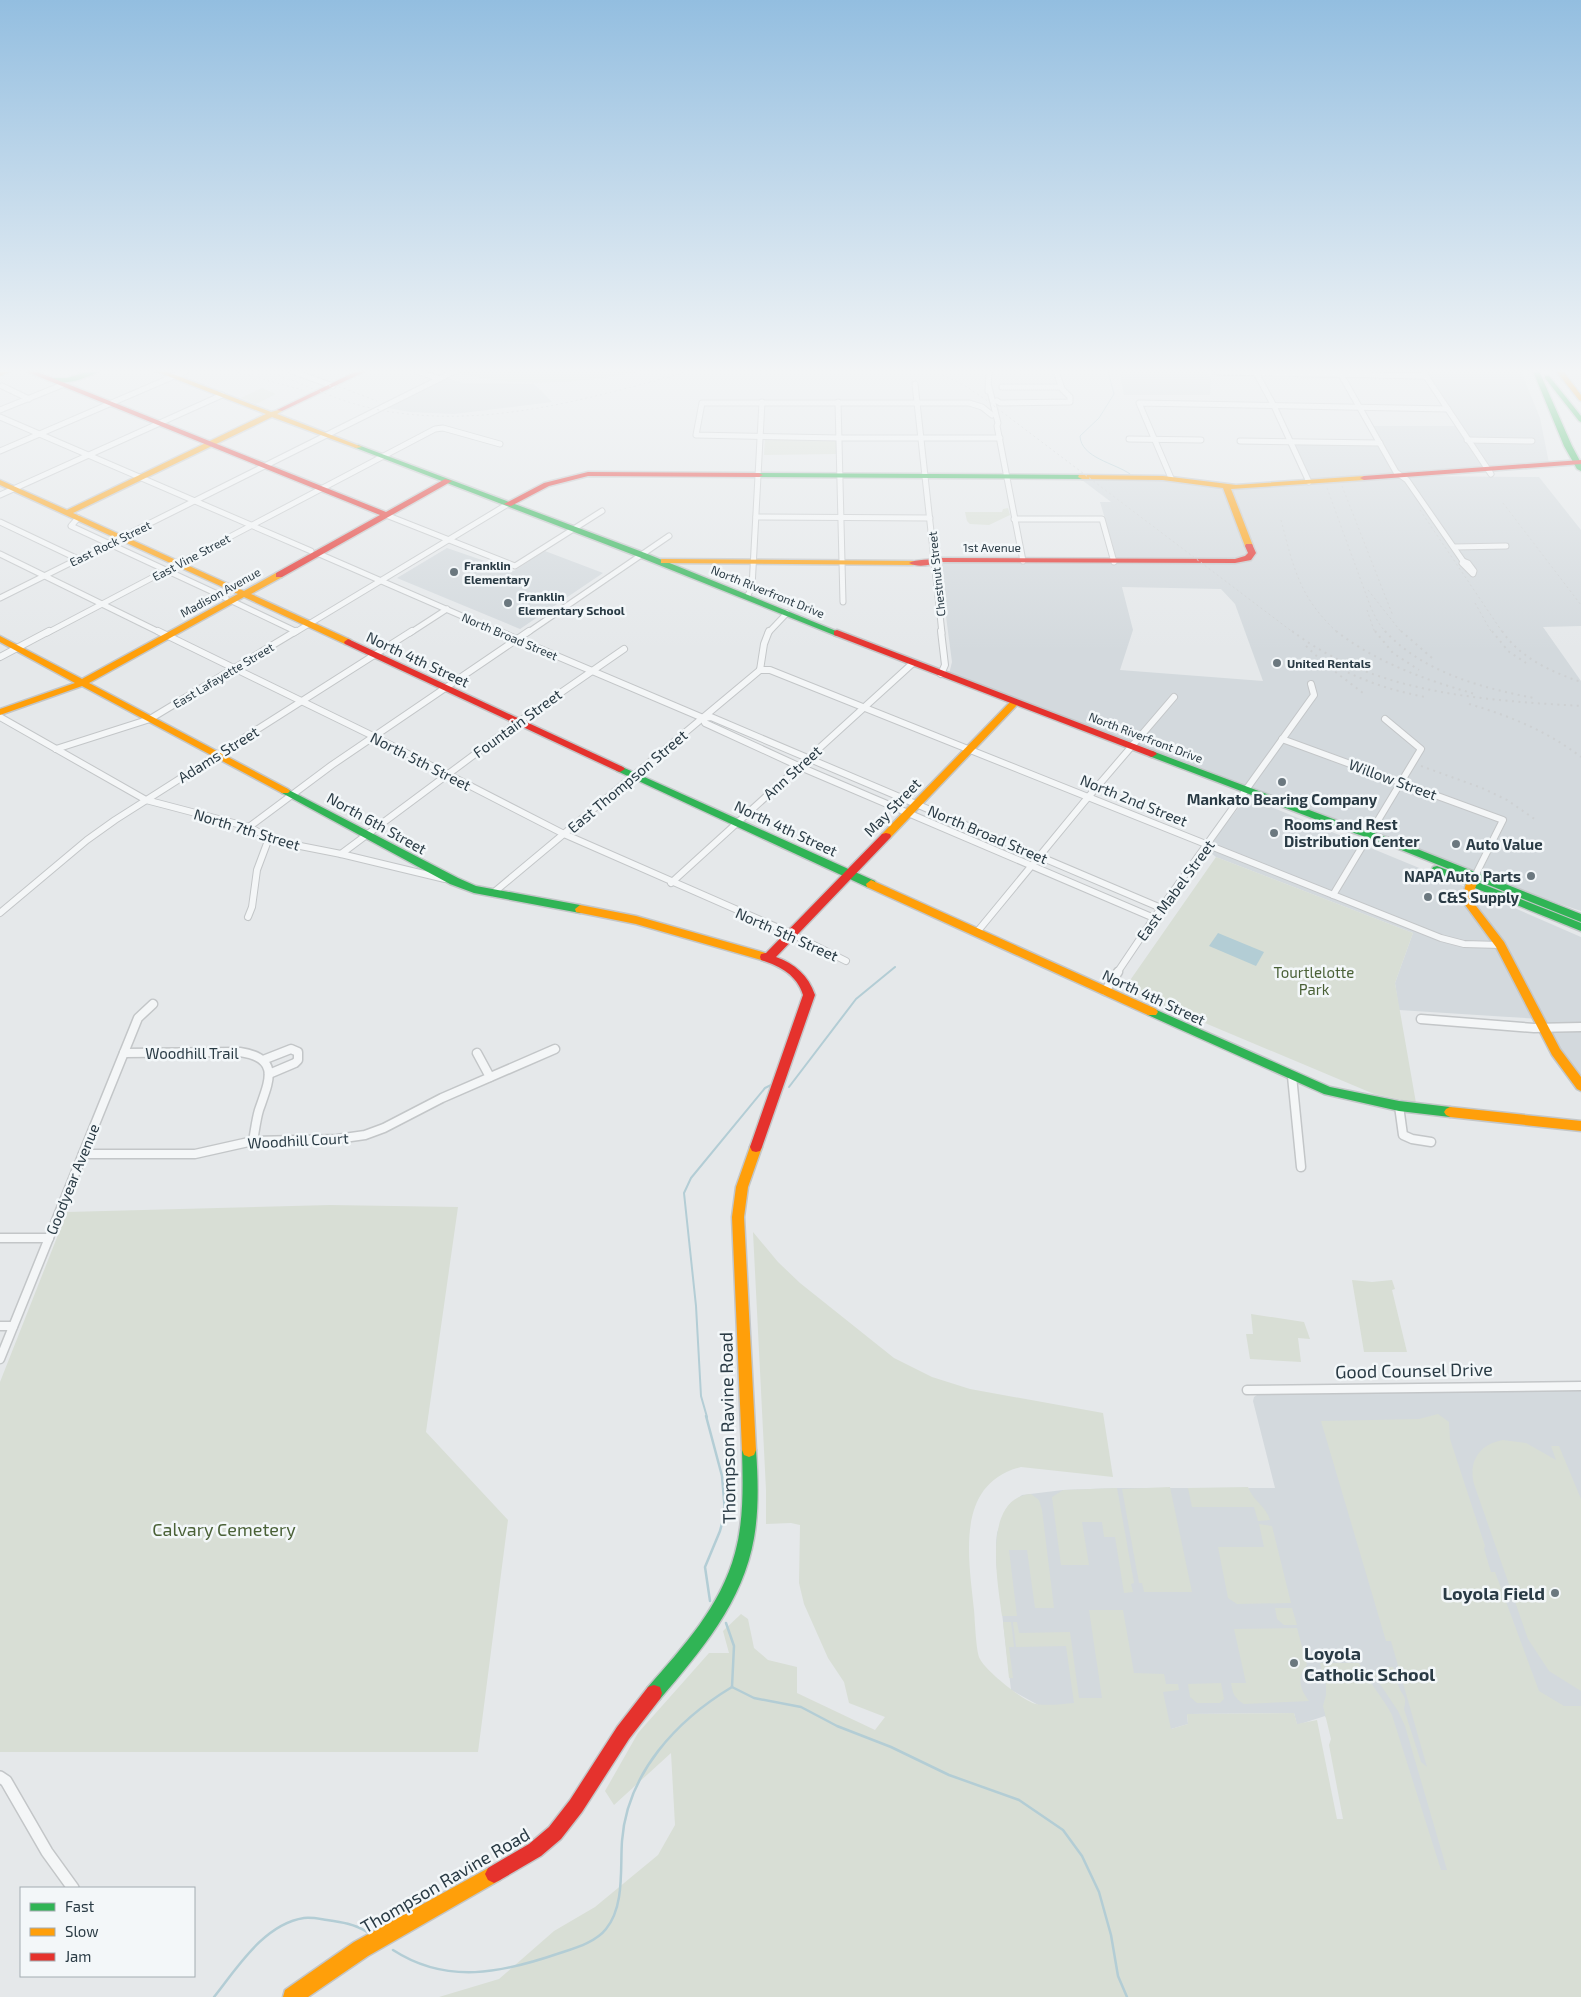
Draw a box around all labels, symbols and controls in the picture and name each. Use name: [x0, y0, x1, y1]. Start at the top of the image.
street label: East Rock Street: [67, 517, 153, 569]
street label: East Vine Street: [150, 530, 233, 583]
street label: Chestnut Street: [925, 530, 947, 617]
street label: 1st Avenue: [963, 540, 1021, 554]
place label: Franklin Elementary: [464, 558, 530, 587]
street label: North Riverfront Drive: [709, 562, 827, 620]
street label: Madison Avenue: [177, 564, 263, 620]
marker: Franklin Elementary: [448, 566, 460, 578]
place label: Franklin Elementary School: [518, 589, 625, 618]
marker: Franklin Elementary School: [502, 597, 514, 609]
street label: North Broad Street: [460, 609, 560, 663]
street label: North 4th Street: [364, 627, 473, 691]
street label: East Lafayette Street: [170, 639, 276, 711]
place label: United Rentals: [1287, 656, 1371, 670]
marker: United Rentals: [1271, 657, 1283, 669]
street label: Fountain Street: [469, 685, 565, 761]
street label: North Riverfront Drive: [1087, 709, 1205, 765]
street label: Adams Street: [174, 722, 262, 786]
street label: East Thompson Street: [564, 726, 691, 836]
street label: North 5th Street: [368, 728, 475, 794]
street label: Ann Street: [759, 741, 825, 803]
street label: Willow Street: [1346, 755, 1440, 803]
street label: North 2nd Street: [1078, 770, 1190, 830]
street label: May Street: [860, 774, 924, 840]
marker: Mankato Bearing Company: [1276, 776, 1288, 788]
street label: North 6th Street: [324, 788, 430, 858]
place label: Mankato Bearing Company: [1187, 790, 1378, 809]
street label: North 4th Street: [732, 796, 841, 860]
street label: North Broad Street: [925, 801, 1051, 867]
street label: North 7th Street: [192, 804, 303, 854]
place label: Rooms and Rest Distribution Center: [1284, 815, 1420, 850]
marker: Rooms and Rest Distribution Center: [1268, 827, 1280, 839]
place label: Auto Value: [1466, 835, 1543, 853]
street label: East Mabel Street: [1132, 836, 1218, 944]
marker: Auto Value: [1450, 838, 1462, 850]
place label: NAPA Auto Parts: [1404, 867, 1521, 885]
marker: NAPA Auto Parts: [1525, 870, 1537, 882]
place label: C&S Supply: [1438, 888, 1520, 907]
marker: C&S Supply: [1422, 891, 1434, 903]
street label: North 5th Street: [733, 903, 841, 965]
park label: Tourtlelotte Park: [1274, 963, 1354, 998]
street label: North 4th Street: [1100, 965, 1209, 1029]
street label: Woodhill Trail: [145, 1044, 239, 1062]
street label: Goodyear Avenue: [42, 1121, 102, 1237]
street label: Woodhill Court: [247, 1128, 349, 1152]
street label: Thompson Ravine Road: [714, 1332, 740, 1524]
street label: Good Counsel Drive: [1335, 1358, 1493, 1382]
park label: Calvary Cemetery: [152, 1518, 296, 1540]
place label: Loyola Field: [1442, 1582, 1545, 1604]
marker: Loyola Field: [1549, 1587, 1561, 1599]
place label: Loyola Catholic School: [1304, 1642, 1435, 1685]
marker: Loyola Catholic School: [1288, 1657, 1300, 1669]
street label: Thompson Ravine Road: [356, 1823, 534, 1937]
legend: [20, 1887, 195, 1977]
text: Fast: [65, 1897, 95, 1915]
text: Slow: [65, 1922, 99, 1940]
text: Jam: [65, 1947, 91, 1965]

